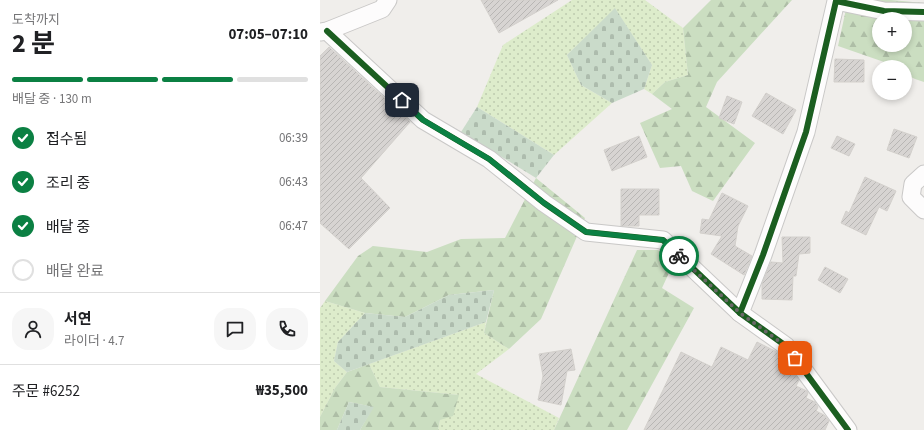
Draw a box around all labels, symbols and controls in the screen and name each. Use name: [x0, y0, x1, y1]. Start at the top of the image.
text: 도착까지: [12, 11, 60, 29]
map controls: [872, 12, 912, 100]
button: +: [872, 12, 912, 52]
text: 07:05–07:10: [228, 24, 308, 45]
text: 2 분: [12, 25, 55, 62]
button: −: [872, 60, 912, 100]
pin: [385, 83, 419, 117]
icon: home: [391, 89, 413, 111]
text: 배달 중 · 130 m: [12, 90, 92, 108]
icon: check: [12, 127, 34, 149]
text: 접수됨: [46, 129, 87, 150]
text: 06:39: [279, 129, 308, 147]
icon: check: [12, 171, 34, 193]
text: 조리 중: [46, 173, 90, 194]
text: 06:43: [279, 173, 308, 191]
icon: check: [12, 215, 34, 237]
text: 배달 중: [46, 217, 90, 238]
text: 06:47: [279, 217, 308, 235]
courier: [659, 236, 699, 276]
icon: bike: [668, 245, 690, 267]
text: 배달 완료: [46, 261, 104, 282]
button: person: [12, 308, 54, 350]
button: chat: [214, 308, 256, 350]
button: phone: [266, 308, 308, 350]
text: 서연: [64, 309, 92, 330]
text: 라이더 · 4.7: [64, 332, 124, 350]
pin: [778, 341, 812, 375]
icon: bag: [784, 347, 806, 369]
text: ₩35,500: [256, 380, 308, 401]
text: 주문 #6252: [12, 381, 80, 402]

